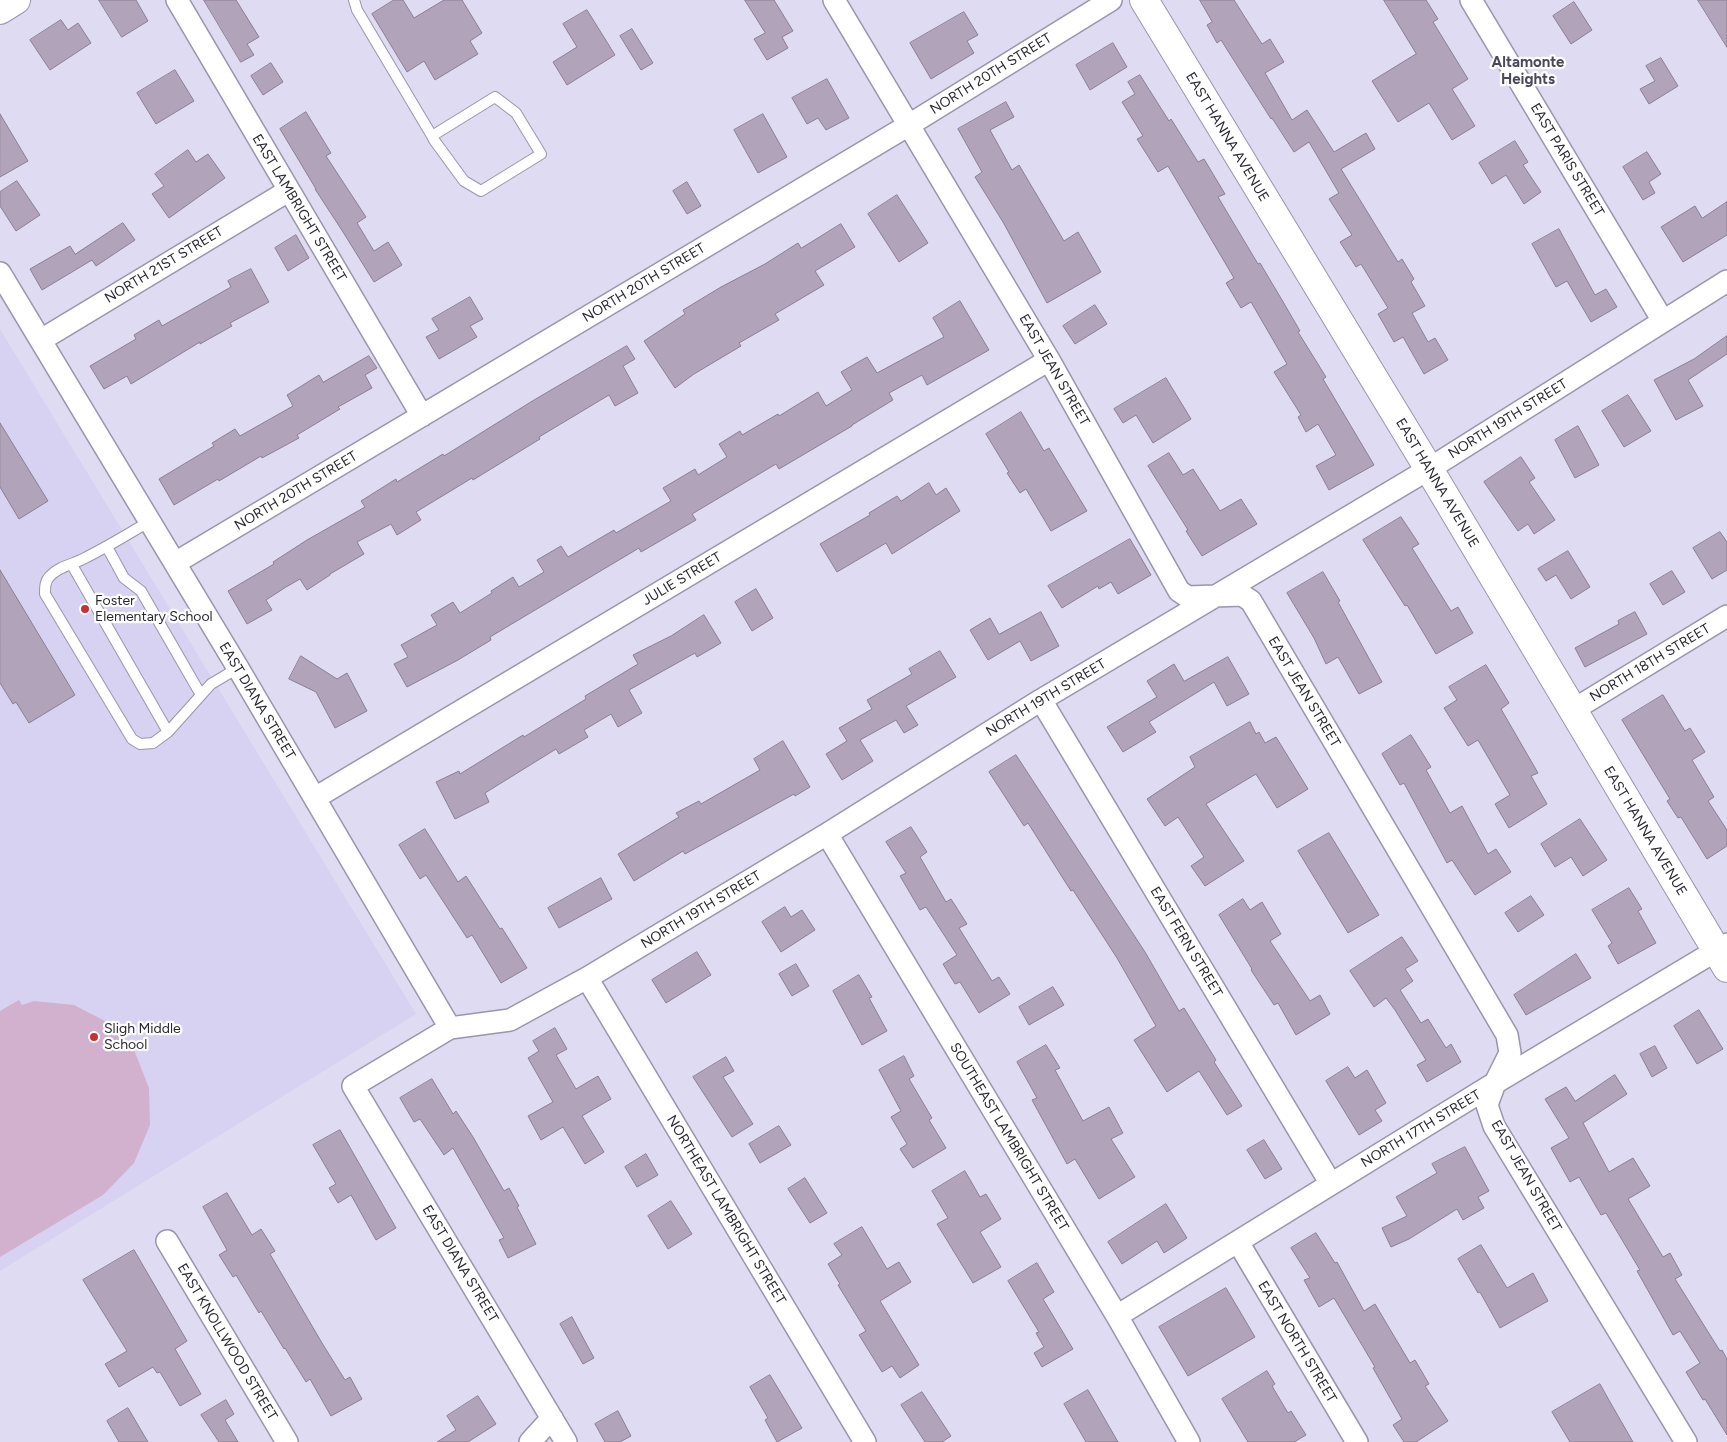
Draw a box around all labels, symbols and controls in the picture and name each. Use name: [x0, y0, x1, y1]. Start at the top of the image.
street label: NORTH 20TH STREET: [927, 30, 1055, 118]
district label: Altamonte Heights: [1492, 54, 1564, 89]
street label: EAST HANNA AVENUE: [1182, 69, 1272, 205]
street label: EAST PARIS STREET: [1527, 100, 1607, 220]
street label: EAST LAMBRIGHT STREET: [248, 131, 350, 285]
street label: NORTH 21ST STREET: [102, 223, 226, 307]
street label: NORTH 20TH STREET: [580, 240, 708, 326]
street label: EAST JEAN STREET: [1015, 311, 1093, 429]
street label: NORTH 19TH STREET: [1445, 376, 1571, 462]
street label: EAST HANNA AVENUE: [1392, 415, 1482, 551]
street label: NORTH 20TH STREET: [232, 448, 360, 534]
street label: JULIE STREET: [639, 549, 725, 609]
place label: Foster Elementary School: [95, 593, 213, 626]
marker: Foster Elementary School: [79, 603, 91, 615]
street label: NORTH 18TH STREET: [1587, 620, 1713, 706]
street label: EAST JEAN STREET: [1264, 634, 1344, 750]
street label: EAST DIANA STREET: [215, 639, 299, 763]
street label: NORTH 19TH STREET: [983, 656, 1109, 740]
street label: EAST HANNA AVENUE: [1600, 763, 1690, 899]
street label: NORTH 19TH STREET: [638, 868, 764, 952]
street label: EAST FERN STREET: [1146, 884, 1226, 1000]
place label: Sligh Middle School: [104, 1021, 181, 1054]
marker: Sligh Middle School: [88, 1031, 100, 1043]
street label: SOUTHEAST LAMBRIGHT STREET: [946, 1040, 1072, 1234]
street label: NORTH 17TH STREET: [1358, 1087, 1484, 1171]
street label: NORTHEAST LAMBRIGHT STREET: [663, 1112, 789, 1308]
street label: EAST JEAN STREET: [1487, 1117, 1565, 1235]
street label: EAST DIANA STREET: [418, 1202, 502, 1326]
street label: EAST KNOLLWOOD STREET: [173, 1261, 281, 1423]
street label: EAST NORTH STREET: [1254, 1278, 1340, 1406]

